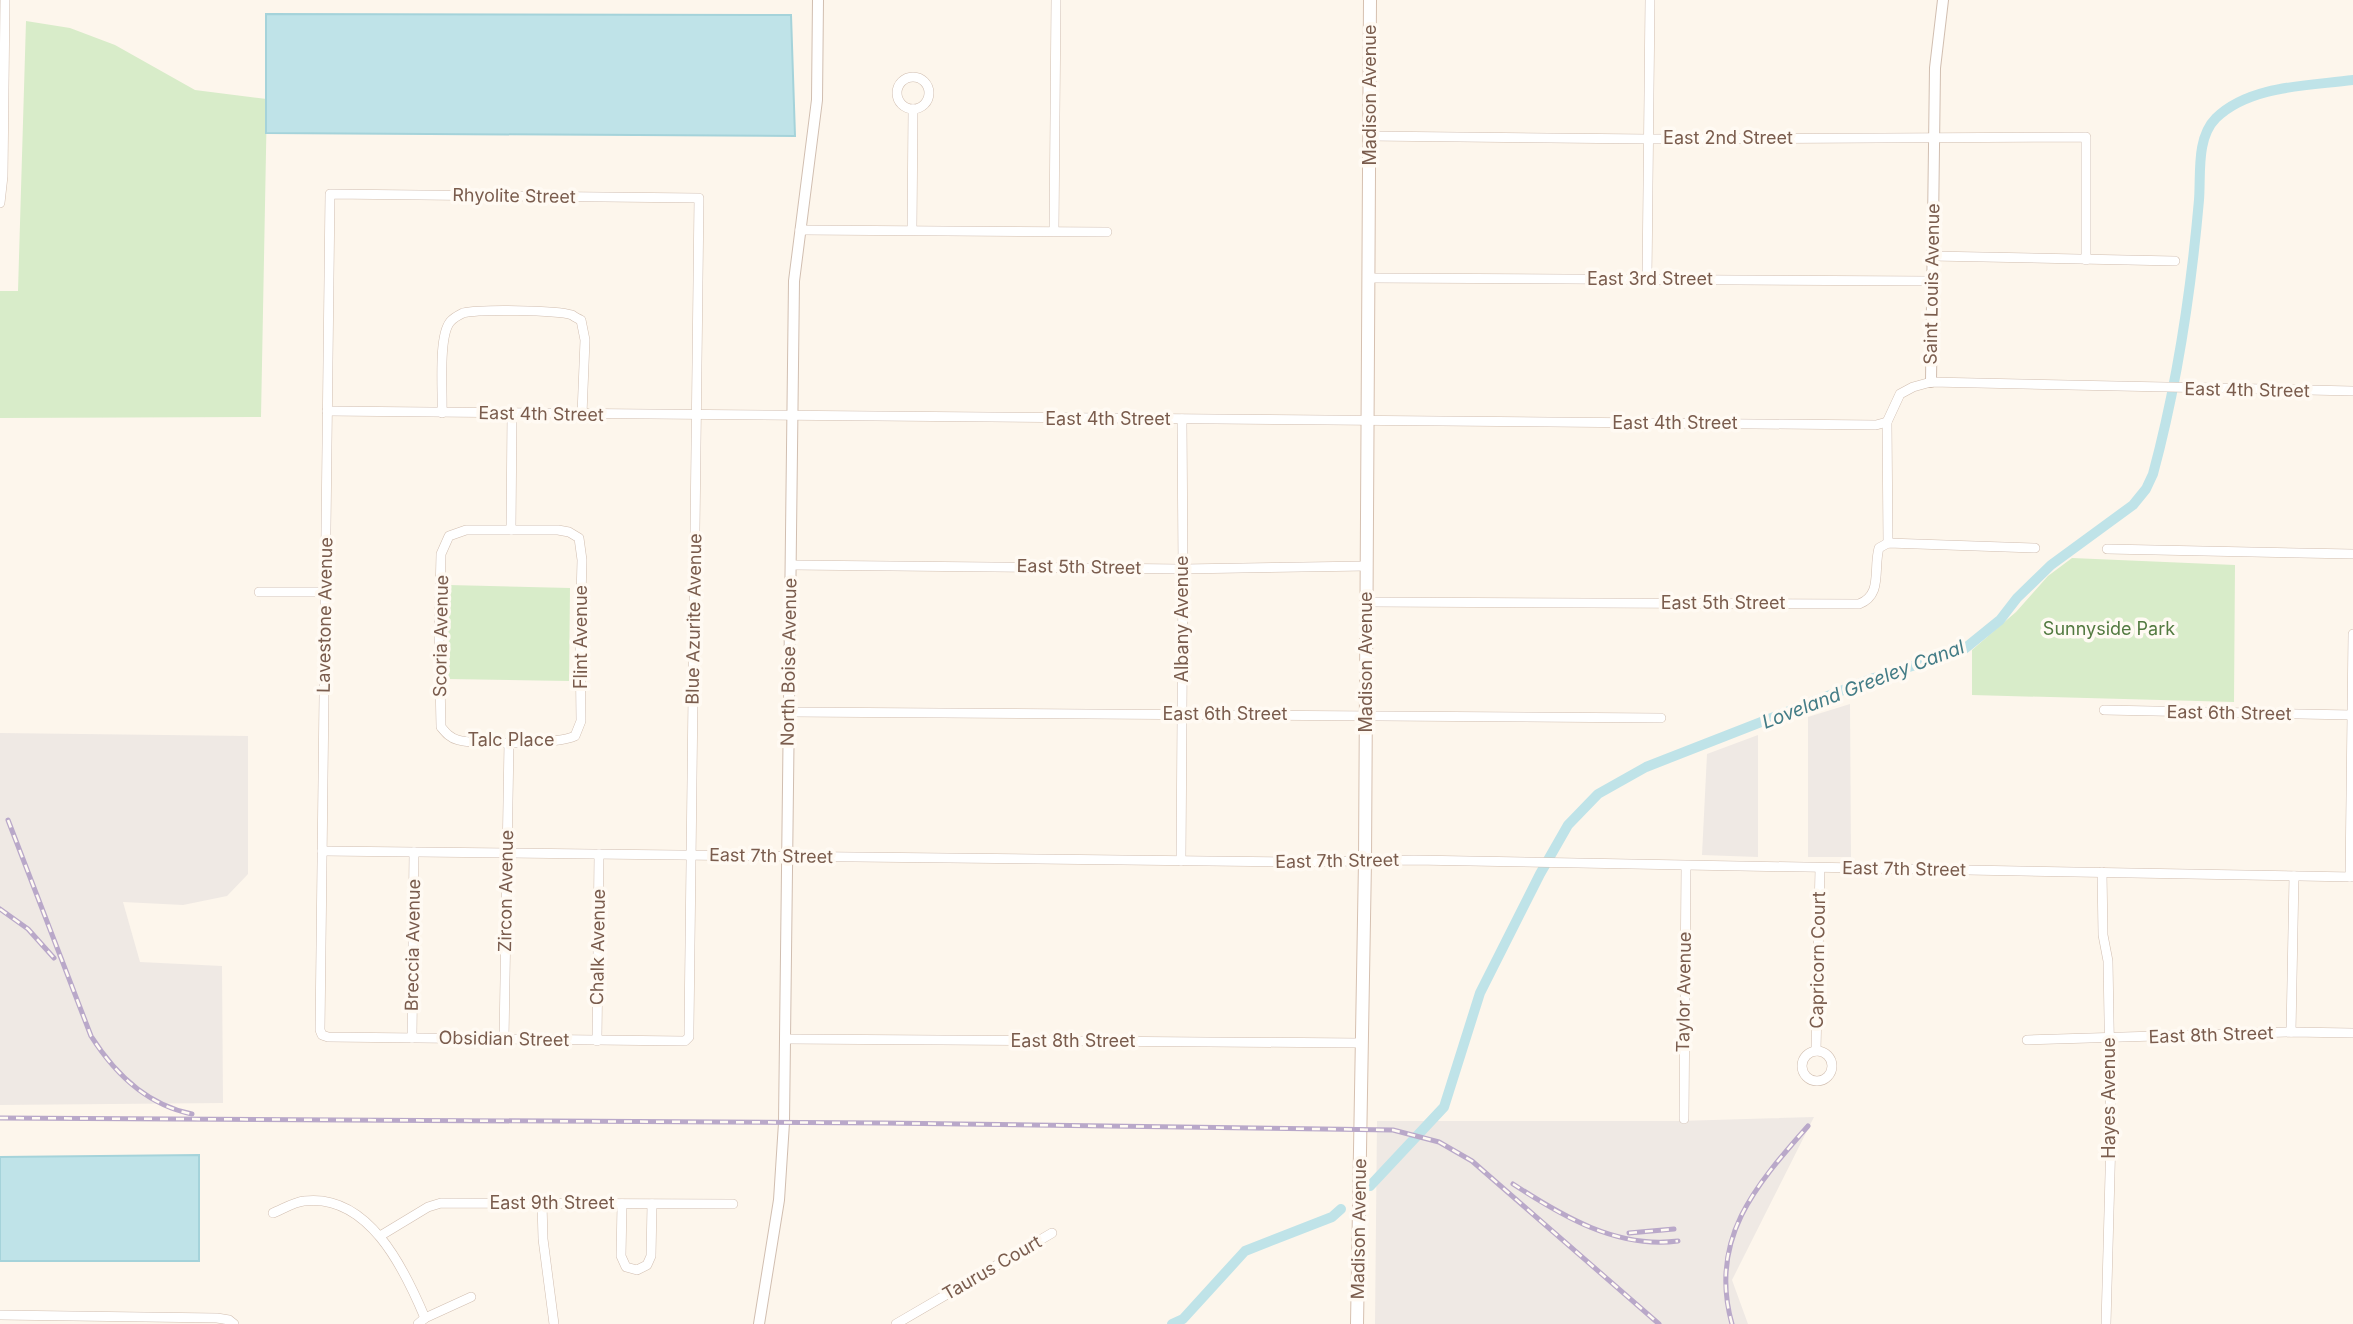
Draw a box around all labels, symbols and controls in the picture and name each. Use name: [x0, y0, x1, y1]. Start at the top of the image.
street label: Madison Avenue: [1359, 25, 1380, 165]
street label: East 2nd Street: [1663, 127, 1793, 148]
street label: Rhyolite Street: [452, 184, 576, 207]
street label: Saint Louis Avenue: [1920, 203, 1943, 365]
street label: East 3rd Street: [1587, 268, 1713, 289]
street label: East 4th Street: [2184, 378, 2310, 401]
street label: East 4th Street: [478, 402, 604, 425]
street label: East 4th Street: [1045, 408, 1171, 429]
street label: East 4th Street: [1612, 412, 1738, 433]
street label: Blue Azurite Avenue: [682, 533, 705, 705]
street label: Lavestone Avenue: [313, 537, 336, 693]
street label: East 5th Street: [1016, 555, 1142, 578]
street label: Albany Avenue: [1171, 556, 1192, 682]
street label: Scoria Avenue: [429, 575, 452, 697]
street label: North Boise Avenue: [777, 578, 800, 746]
street label: Flint Avenue: [570, 585, 591, 689]
street label: Madison Avenue: [1355, 592, 1376, 732]
street label: East 5th Street: [1661, 592, 1785, 613]
park label: Sunnyside Park: [2043, 618, 2175, 639]
water label: Loveland Greeley Canal: [1759, 635, 1968, 734]
street label: East 6th Street: [2166, 701, 2292, 724]
street label: East 6th Street: [1163, 703, 1288, 724]
street label: Talc Place: [468, 729, 554, 750]
street label: Zircon Avenue: [494, 830, 517, 952]
street label: East 7th Street: [709, 844, 833, 867]
street label: East 7th Street: [1275, 849, 1399, 872]
street label: East 7th Street: [1842, 857, 1966, 880]
street label: Breccia Avenue: [401, 879, 424, 1011]
street label: Chalk Avenue: [586, 889, 609, 1005]
street label: Capricorn Court: [1806, 891, 1829, 1029]
street label: Taylor Avenue: [1672, 932, 1695, 1052]
street label: East 8th Street: [2148, 1022, 2274, 1047]
street label: Obsidian Street: [439, 1027, 570, 1050]
street label: East 8th Street: [1011, 1030, 1136, 1051]
street label: Hayes Avenue: [2098, 1037, 2119, 1159]
street label: Madison Avenue: [1347, 1158, 1370, 1300]
street label: East 9th Street: [489, 1192, 615, 1213]
street label: Taurus Court: [939, 1231, 1045, 1304]

